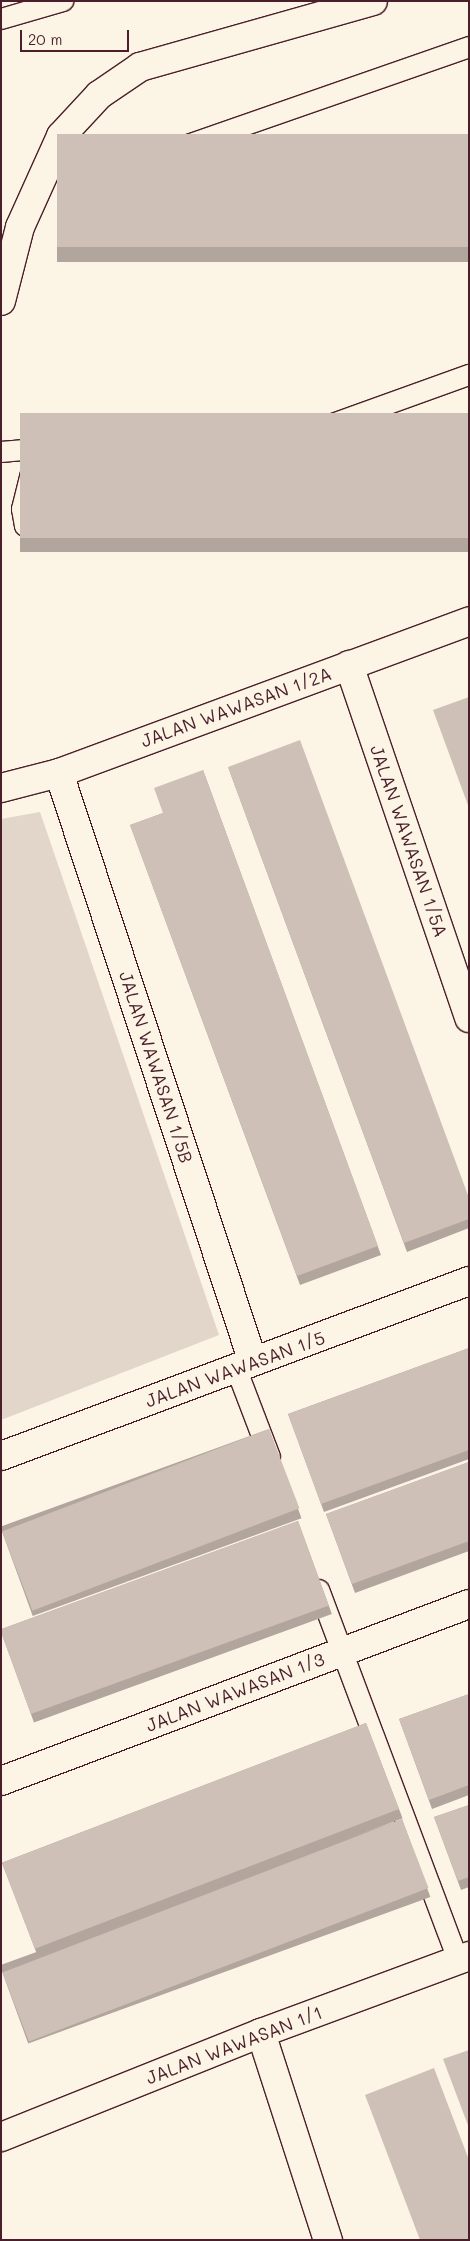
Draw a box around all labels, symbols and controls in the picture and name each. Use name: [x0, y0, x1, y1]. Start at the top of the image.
scale bar: [22, 20, 131, 52]
text: 20 m: [28, 29, 62, 49]
street label: JALAN WAWASAN 1/2A: [138, 662, 334, 752]
street label: JALAN WAWASAN 1/5A: [366, 742, 452, 940]
street label: JALAN WAWASAN 1/5B: [115, 968, 197, 1166]
street label: JALAN WAWASAN 1/5: [142, 1326, 328, 1412]
street label: JALAN WAWASAN 1/3: [143, 1648, 327, 1736]
street label: JALAN WAWASAN 1/1: [143, 2001, 325, 2089]

